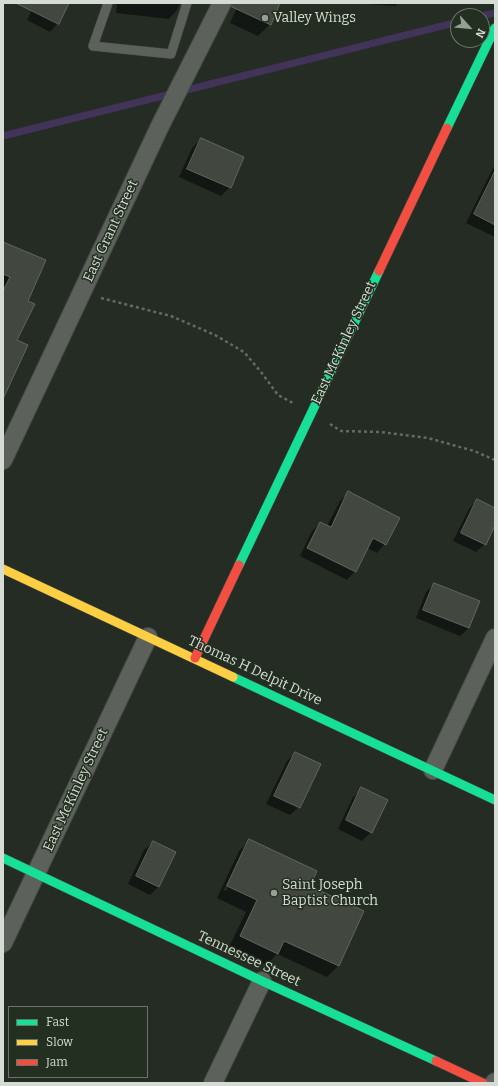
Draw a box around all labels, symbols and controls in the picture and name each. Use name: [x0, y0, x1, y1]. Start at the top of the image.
north arrow: [450, 8, 490, 48]
place label: Valley Wings: [273, 10, 356, 26]
marker: Valley Wings: [260, 13, 270, 23]
text: N: [473, 26, 488, 40]
street label: East Grant Street: [80, 177, 142, 285]
street label: East McKinley Street: [308, 279, 380, 407]
street label: Thomas H Delpit Drive: [185, 633, 325, 709]
street label: East McKinley Street: [40, 726, 112, 854]
place label: Saint Joseph Baptist Church: [282, 877, 378, 910]
marker: Saint Joseph Baptist Church: [269, 888, 279, 898]
street label: Tennessee Street: [195, 928, 303, 990]
legend: [8, 1006, 148, 1078]
text: Fast: [46, 1015, 69, 1029]
text: Slow: [46, 1035, 73, 1049]
text: Jam: [46, 1055, 68, 1069]

